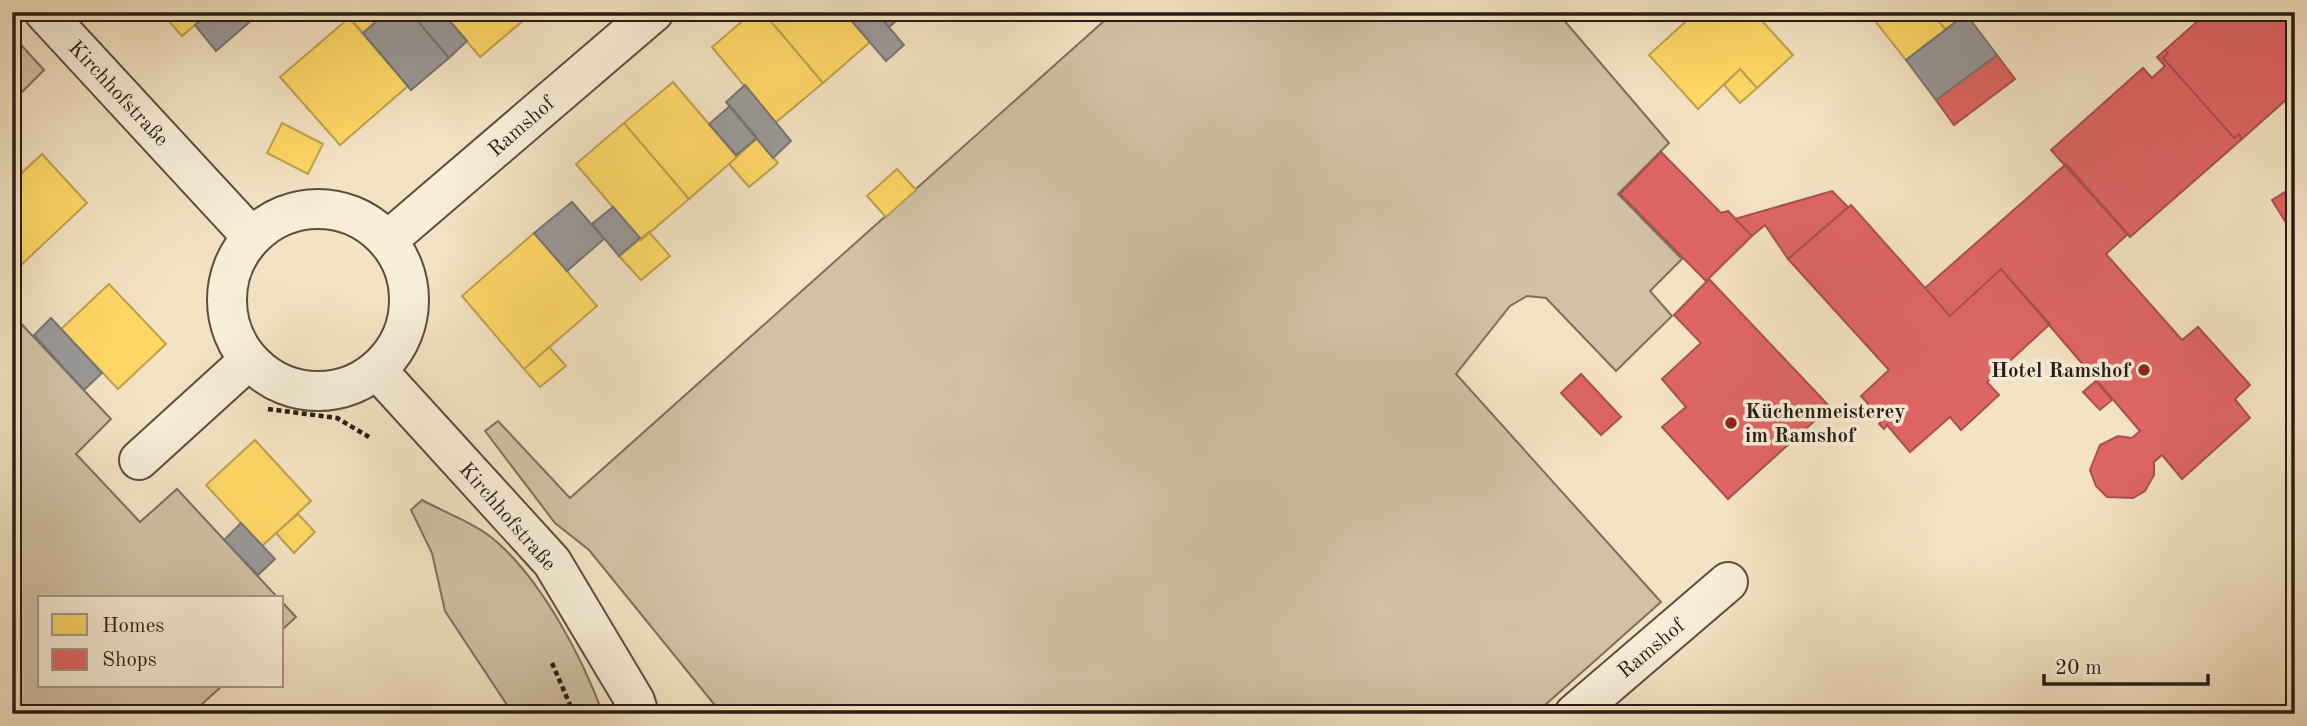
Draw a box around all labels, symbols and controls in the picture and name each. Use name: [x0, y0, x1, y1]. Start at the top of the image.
street label: Kirchhofstraße: [64, 37, 172, 151]
street label: Ramshof: [485, 92, 560, 161]
place label: Hotel Ramshof: [1991, 361, 2132, 382]
marker: Hotel Ramshof: [2136, 362, 2152, 378]
place label: Küchenmeisterey im Ramshof: [1745, 402, 1905, 447]
marker: Küchenmeisterey im Ramshof: [1723, 415, 1739, 431]
street label: Kirchhofstraße: [454, 459, 559, 575]
legend: [38, 596, 284, 688]
street label: Ramshof: [1615, 615, 1690, 683]
text: Homes: [102, 616, 164, 637]
scale bar: [2044, 642, 2209, 686]
text: Shops: [102, 650, 157, 671]
text: 20 m: [2055, 658, 2102, 679]

